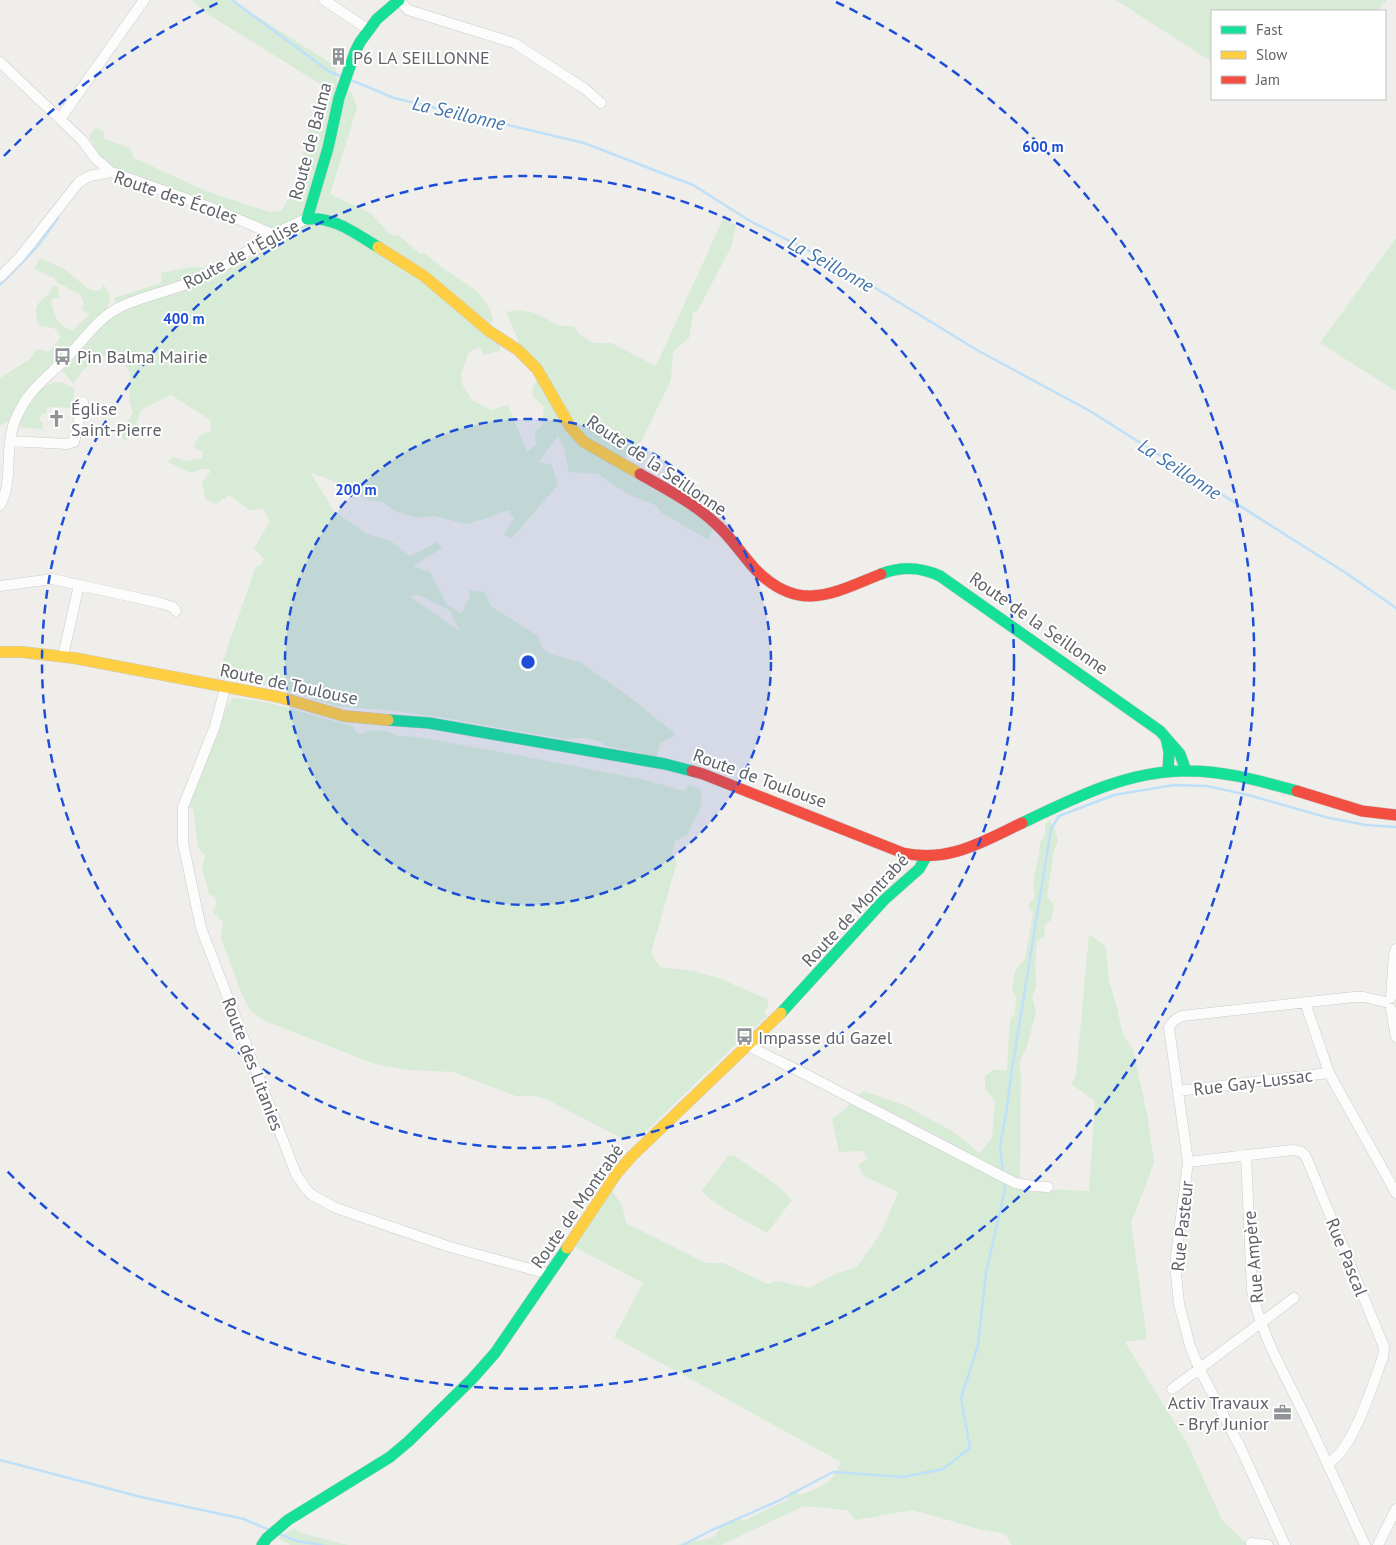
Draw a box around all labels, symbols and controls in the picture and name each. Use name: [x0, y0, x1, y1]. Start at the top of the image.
legend: [1211, 10, 1386, 100]
text: Fast: [1256, 20, 1283, 39]
text: Slow: [1256, 45, 1287, 64]
place label: P6 LA SEILLONNE: [353, 46, 490, 69]
building icon: P6 LA SEILLONNE: [329, 47, 349, 67]
text: Jam: [1255, 70, 1280, 89]
street label: Route de Balma: [283, 80, 337, 202]
water label: La Seillonne: [410, 91, 508, 135]
text: 600 m: [1022, 137, 1064, 156]
street label: Route des Écoles: [111, 165, 241, 229]
street label: Route de l'Église: [179, 214, 303, 294]
water label: La Seillonne: [784, 231, 878, 298]
text: 400 m: [163, 309, 205, 328]
place label: Pin Balma Mairie: [77, 345, 208, 368]
bus stop icon: Pin Balma Mairie: [53, 346, 73, 366]
place label: Église Saint-Pierre: [71, 397, 162, 441]
church icon: Église Saint-Pierre: [47, 408, 67, 428]
street label: Route de la Seillonne: [583, 410, 731, 520]
water label: La Seillonne: [1134, 433, 1226, 505]
text: 200 m: [335, 480, 377, 499]
street label: Route de la Seillonne: [965, 566, 1113, 680]
centre of rings: [519, 653, 537, 671]
street label: Route de Toulouse: [218, 658, 360, 710]
street label: Route de Toulouse: [690, 743, 830, 813]
street label: Route de Montrabé: [797, 849, 913, 971]
street label: Route des Litanies: [217, 994, 289, 1134]
place label: Impasse du Gazel: [758, 1026, 893, 1049]
bus stop icon: Impasse du Gazel: [734, 1027, 754, 1047]
street label: Rue Gay-Lussac: [1192, 1063, 1314, 1101]
street label: Route de Montrabé: [526, 1139, 628, 1273]
street label: Rue Pasteur: [1166, 1180, 1198, 1272]
street label: Rue Ampère: [1237, 1210, 1269, 1304]
street label: Rue Pascal: [1321, 1214, 1373, 1300]
place label: Activ Travaux - Bryf Junior: [1168, 1391, 1269, 1435]
office icon: Activ Travaux - Bryf Junior: [1273, 1402, 1293, 1422]

